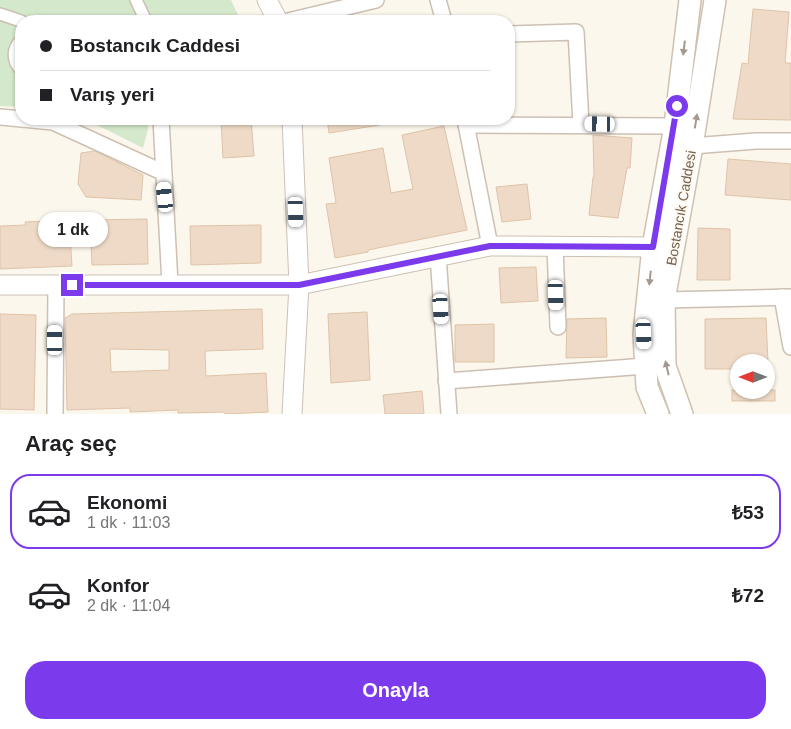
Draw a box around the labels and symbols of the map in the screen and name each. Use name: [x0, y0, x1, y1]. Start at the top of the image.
one-way arrow: [680, 41, 688, 57]
route start: [666, 95, 688, 117]
one-way arrow: [692, 113, 700, 129]
car: [584, 116, 615, 132]
street label: Bostancık Caddesi: [663, 149, 699, 267]
car: [155, 181, 174, 213]
car: [287, 197, 304, 227]
callout: 1 dk: [37, 212, 107, 248]
one-way arrow: [645, 271, 653, 287]
route end: [61, 274, 83, 296]
car: [547, 280, 564, 310]
car: [432, 294, 449, 324]
car: [635, 319, 652, 349]
car: [47, 325, 62, 355]
north arrow: [730, 354, 775, 399]
one-way arrow: [663, 360, 671, 376]

